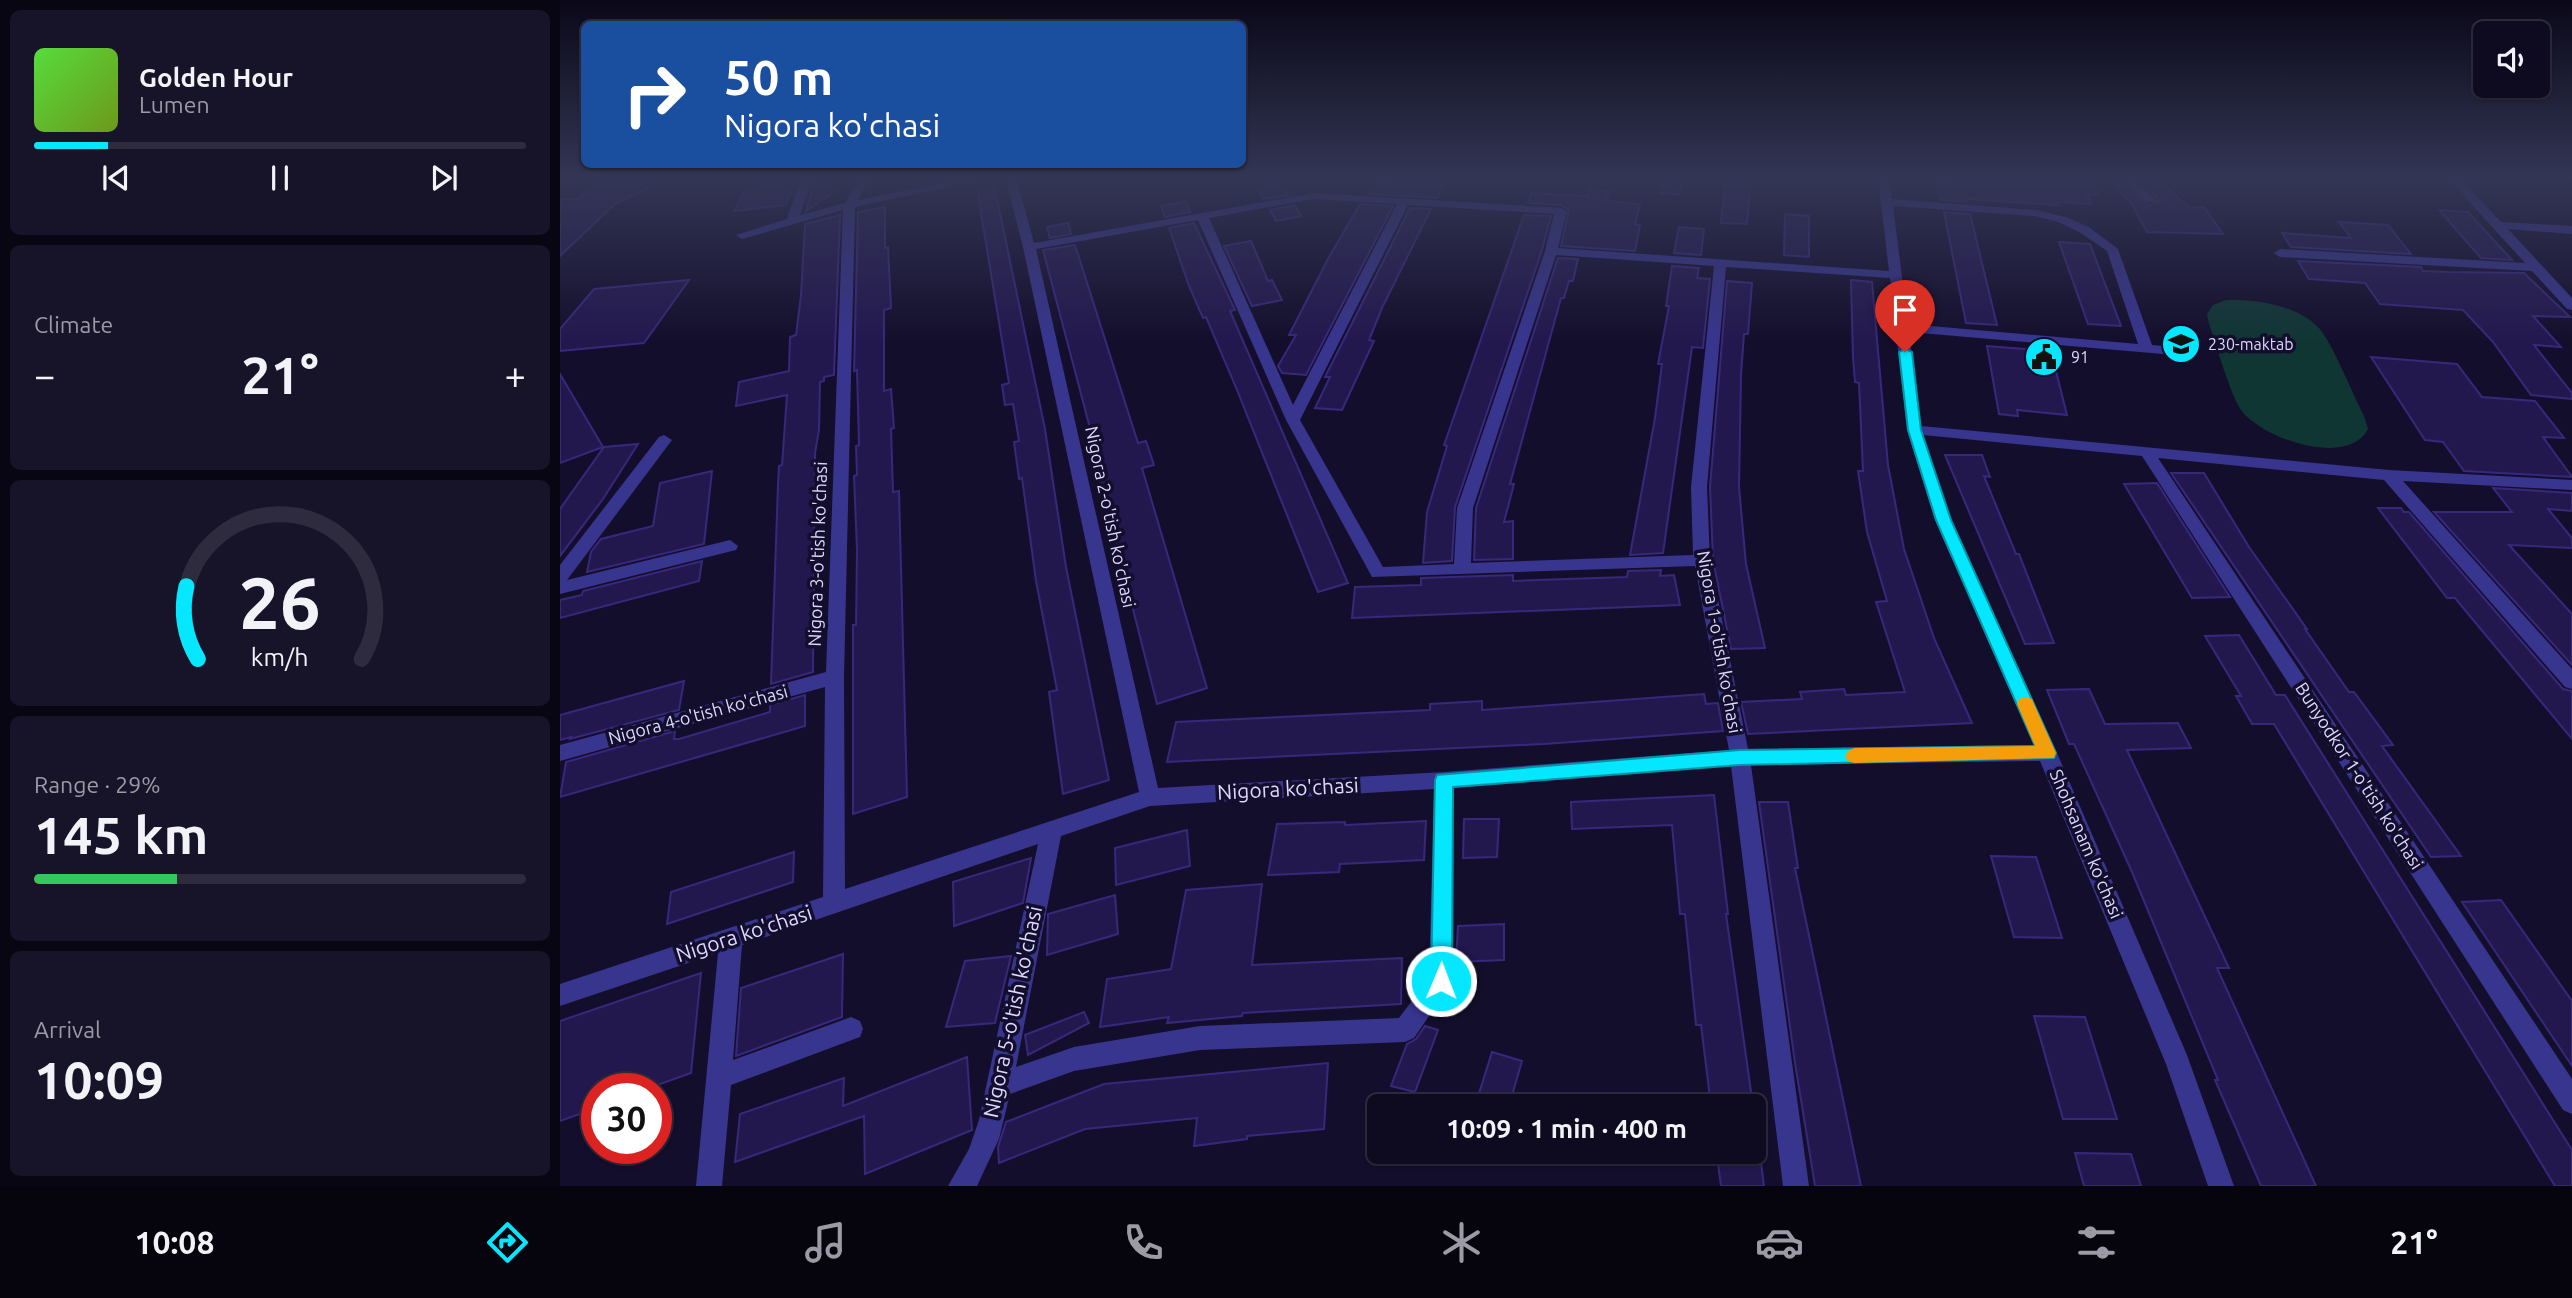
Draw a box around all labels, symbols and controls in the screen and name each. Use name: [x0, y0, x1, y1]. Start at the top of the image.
map controls: [2473, 21, 2550, 98]
button: sound: [2473, 21, 2550, 98]
icon: right: [609, 49, 700, 140]
text: 50 m: [724, 49, 833, 104]
text: Golden Hour: [139, 63, 293, 92]
text: Lumen: [139, 92, 210, 117]
text: Nigora ko'chasi: [724, 107, 940, 143]
icon: previous: [97, 159, 135, 197]
icon: pause: [261, 159, 299, 197]
icon: next: [425, 159, 463, 197]
pin: [1875, 280, 1935, 352]
icon: arrive: [1886, 291, 1924, 329]
text: Climate: [34, 312, 113, 337]
school or university icon: 230-maktab: [2160, 323, 2202, 365]
place label: 230-maktab: [2208, 335, 2294, 353]
public building icon: 91: [2023, 336, 2065, 378]
text: 21°: [241, 346, 319, 404]
place label: 91: [2071, 348, 2089, 366]
text: −: [34, 354, 55, 396]
text: +: [505, 354, 526, 396]
street label: Nigora 2-o'tish ko'chasi: [1082, 424, 1140, 609]
street label: Nigora 3-o'tish ko'chasi: [804, 461, 830, 647]
street label: Nigora 1-o'tish ko'chasi: [1694, 549, 1746, 735]
text: 26: [239, 561, 321, 643]
text: km/h: [251, 643, 309, 671]
street label: Bunyodkor 1-o'tish ko'chasi: [2292, 678, 2428, 873]
street label: Nigora 4-o'tish ko'chasi: [606, 680, 790, 748]
street label: Shohsanam ko'chasi: [2046, 766, 2127, 921]
text: Range · 29%: [34, 772, 161, 797]
street label: Nigora ko'chasi: [1216, 772, 1359, 804]
text: 145 km: [34, 806, 208, 864]
street label: Nigora ko'chasi: [673, 900, 815, 966]
street label: Nigora 5-o'tish ko'chasi: [978, 904, 1046, 1120]
position arrow: [1404, 944, 1478, 1018]
text: Arrival: [34, 1017, 101, 1042]
text: 10:09: [34, 1051, 164, 1109]
speed limit sign: 30: [581, 1073, 672, 1164]
text: 10:09 · 1 min · 400 m: [1446, 1114, 1687, 1143]
icon: directions: [483, 1218, 532, 1267]
icon: music: [801, 1218, 850, 1267]
icon: phone: [1119, 1218, 1168, 1267]
icon: climate: [1437, 1218, 1486, 1267]
icon: car: [1755, 1218, 1804, 1267]
icon: filters: [2072, 1218, 2121, 1267]
text: 10:08: [134, 1224, 214, 1260]
text: 21°: [2390, 1224, 2438, 1260]

